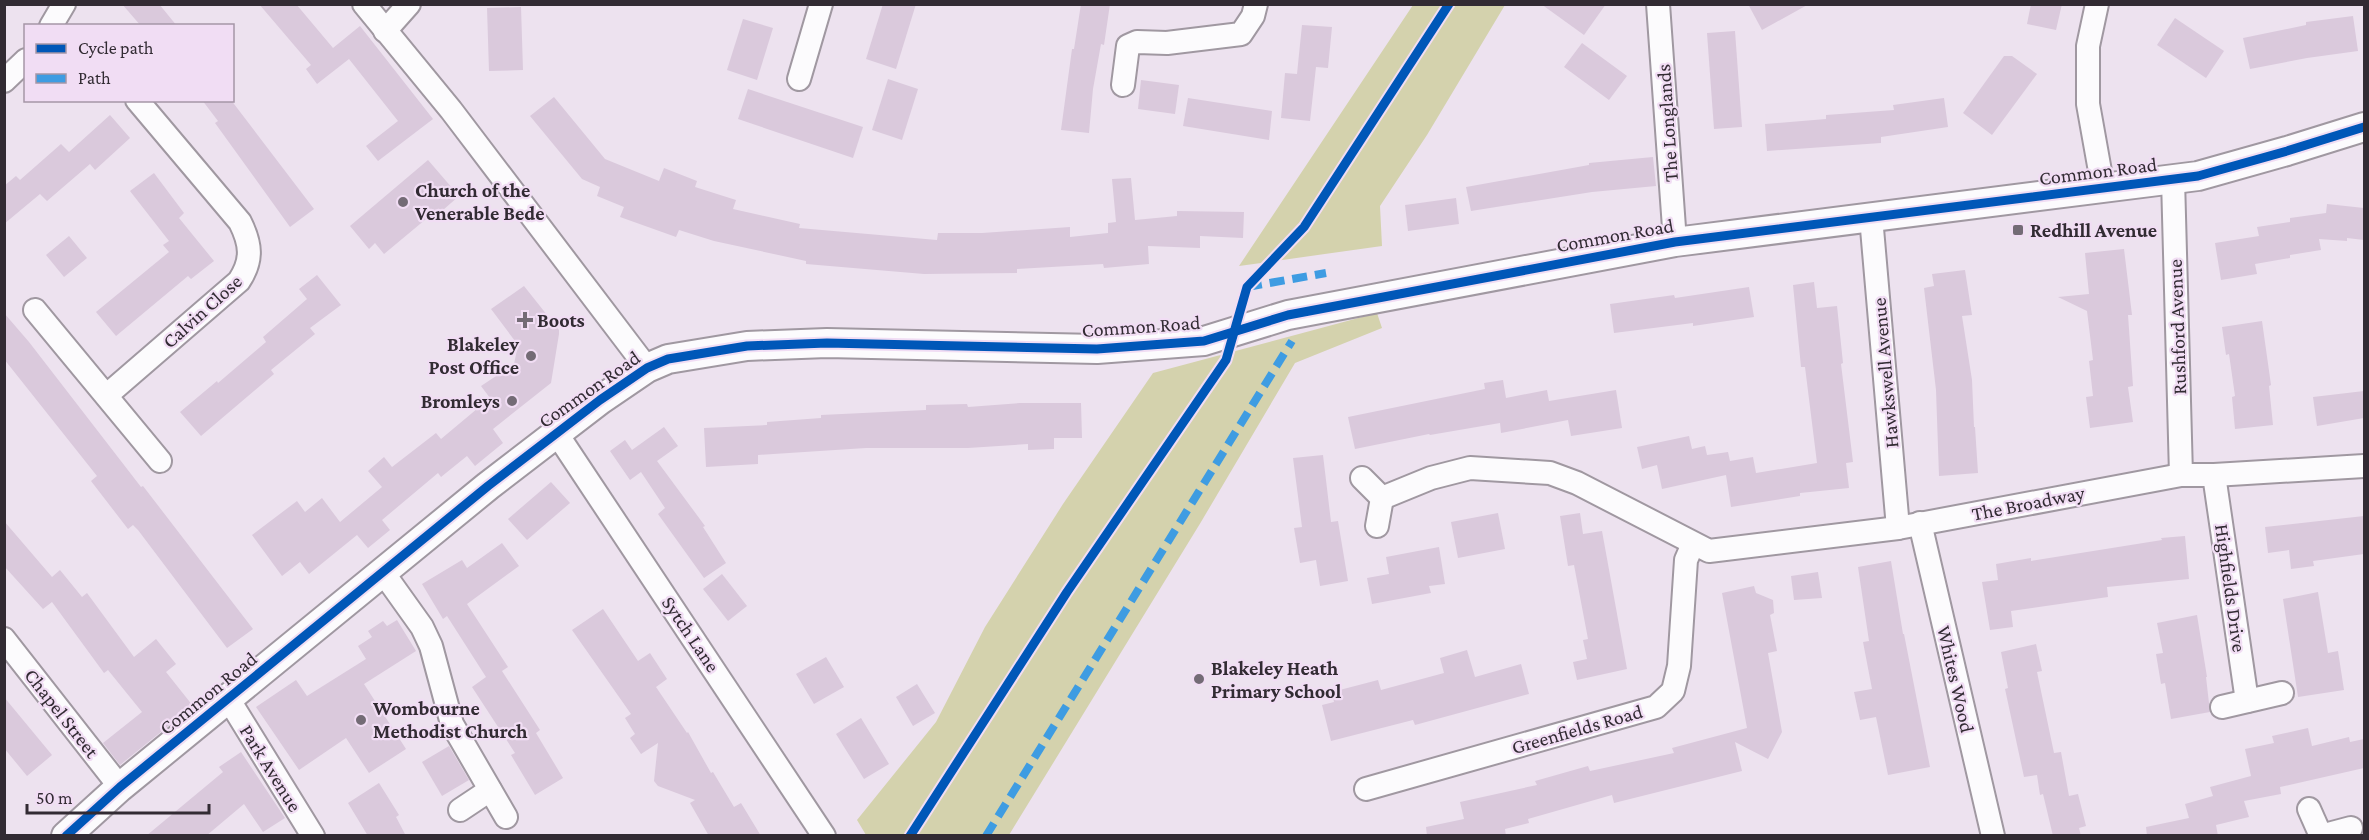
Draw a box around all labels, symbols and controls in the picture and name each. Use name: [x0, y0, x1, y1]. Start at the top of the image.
legend: [24, 24, 234, 102]
text: Cycle path: [78, 38, 154, 58]
street label: The Longlands: [1652, 63, 1683, 183]
text: Path: [78, 68, 111, 88]
street label: Common Road: [2038, 153, 2159, 189]
place label: Church of the Venerable Bede: [414, 179, 545, 224]
marker: Church of the Venerable Bede: [396, 195, 410, 209]
street label: Common Road: [1555, 214, 1676, 256]
place label: Redhill Avenue: [2030, 219, 2157, 241]
marker: Redhill Avenue: [2011, 223, 2025, 237]
street label: Rushford Avenue: [2164, 259, 2190, 395]
street label: Calvin Close: [158, 270, 246, 352]
street label: Hawkswell Avenue: [1867, 297, 1903, 449]
place label: Boots: [537, 309, 585, 331]
street label: Common Road: [1081, 311, 1201, 341]
marker: Boots: [518, 313, 532, 327]
place label: Blakeley Post Office: [429, 333, 519, 378]
street label: Common Road: [534, 346, 644, 432]
marker: Blakeley Post Office: [524, 349, 538, 363]
place label: Bromleys: [421, 390, 500, 412]
marker: Bromleys: [505, 394, 519, 408]
street label: The Broadway: [1970, 481, 2087, 526]
street label: Highfields Drive: [2210, 523, 2251, 654]
street label: Sytch Lane: [657, 592, 724, 677]
street label: Whites Wood: [1933, 623, 1979, 735]
street label: Common Road: [155, 647, 261, 739]
place label: Blakeley Heath Primary School: [1211, 657, 1341, 702]
street label: Chapel Street: [20, 664, 104, 763]
marker: Blakeley Heath Primary School: [1192, 672, 1206, 686]
place label: Wombourne Methodist Church: [372, 697, 528, 742]
street label: Greenfields Road: [1509, 700, 1645, 758]
marker: Wombourne Methodist Church: [354, 713, 368, 727]
street label: Park Avenue: [236, 721, 306, 816]
scale bar: [27, 777, 208, 815]
text: 50 m: [36, 788, 73, 808]

